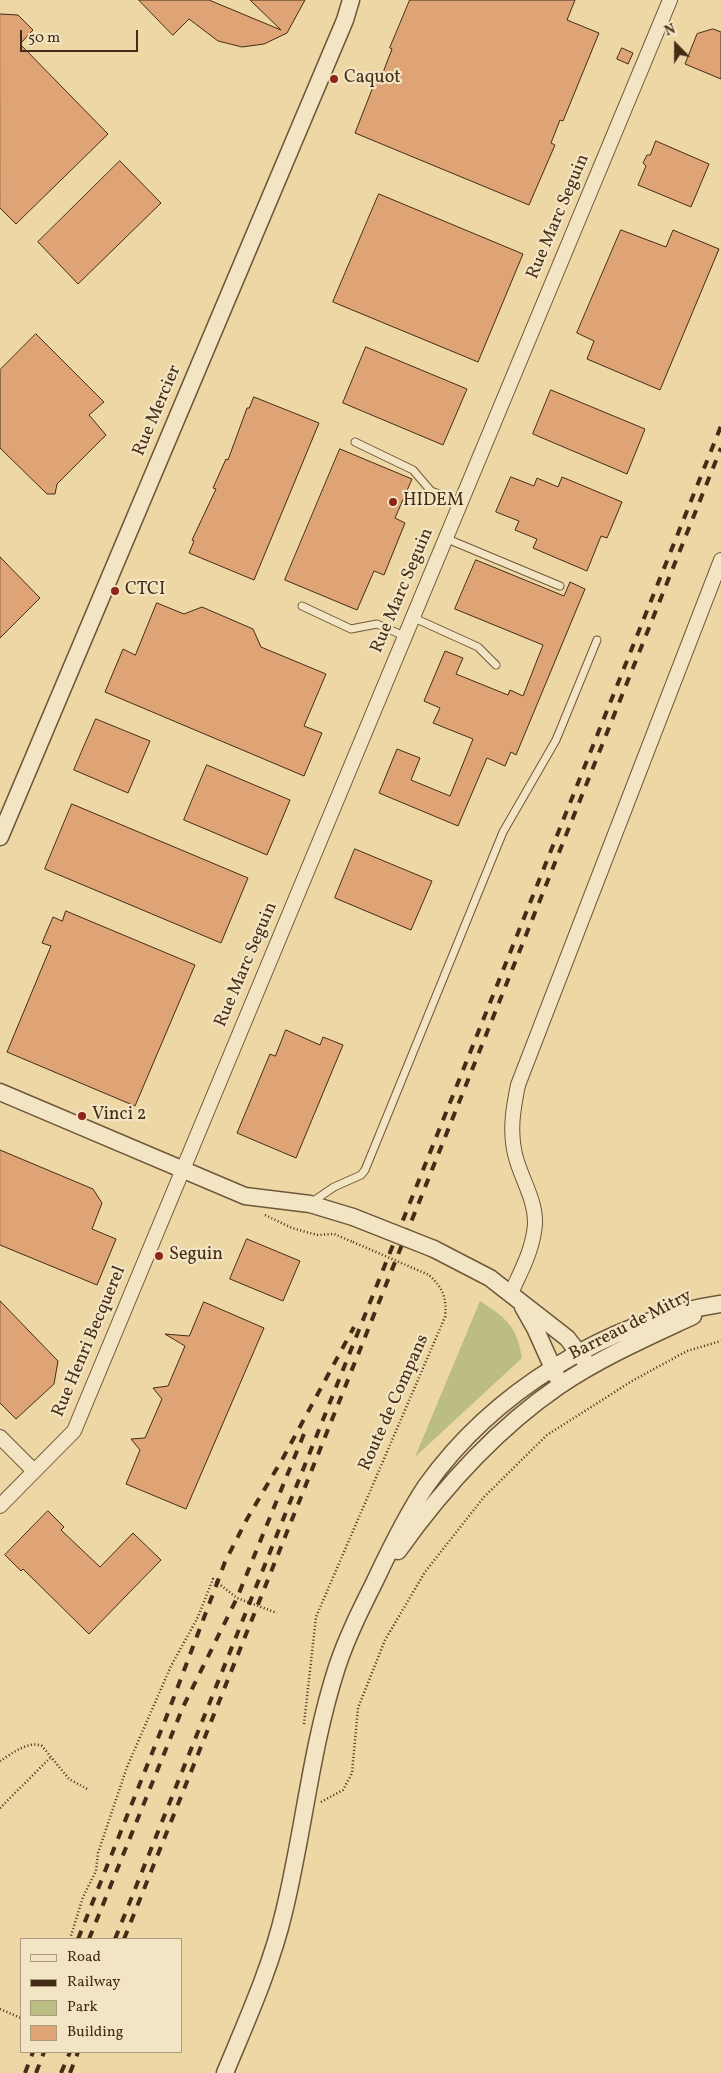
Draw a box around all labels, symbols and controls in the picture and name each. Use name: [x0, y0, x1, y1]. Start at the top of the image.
scale bar: [22, 20, 140, 52]
north arrow: [651, 20, 701, 70]
text: N: [662, 20, 678, 41]
text: 50 m: [28, 28, 60, 49]
place label: Caquot: [344, 68, 401, 90]
marker: Caquot: [328, 73, 340, 85]
street label: Rue Marc Seguin: [523, 151, 595, 283]
street label: Rue Mercier: [129, 362, 187, 460]
place label: HIDEM: [403, 491, 464, 513]
marker: HIDEM: [387, 496, 399, 508]
street label: Rue Marc Seguin: [367, 525, 439, 657]
place label: CTCI: [125, 580, 165, 602]
marker: CTCI: [109, 585, 121, 597]
street label: Rue Marc Seguin: [211, 899, 283, 1031]
place label: Vinci 2: [92, 1105, 146, 1127]
marker: Vinci 2: [76, 1110, 88, 1122]
place label: Seguin: [169, 1245, 223, 1267]
marker: Seguin: [153, 1250, 165, 1262]
street label: Rue Henri Becquerel: [48, 1263, 132, 1421]
street label: Barreau de Mitry: [566, 1286, 696, 1366]
street label: Route de Compans: [355, 1331, 435, 1475]
legend: [20, 1938, 182, 2053]
text: Road: [67, 1947, 101, 1968]
text: Railway: [67, 1972, 120, 1993]
text: Park: [67, 1997, 98, 2018]
text: Building: [67, 2022, 123, 2043]

